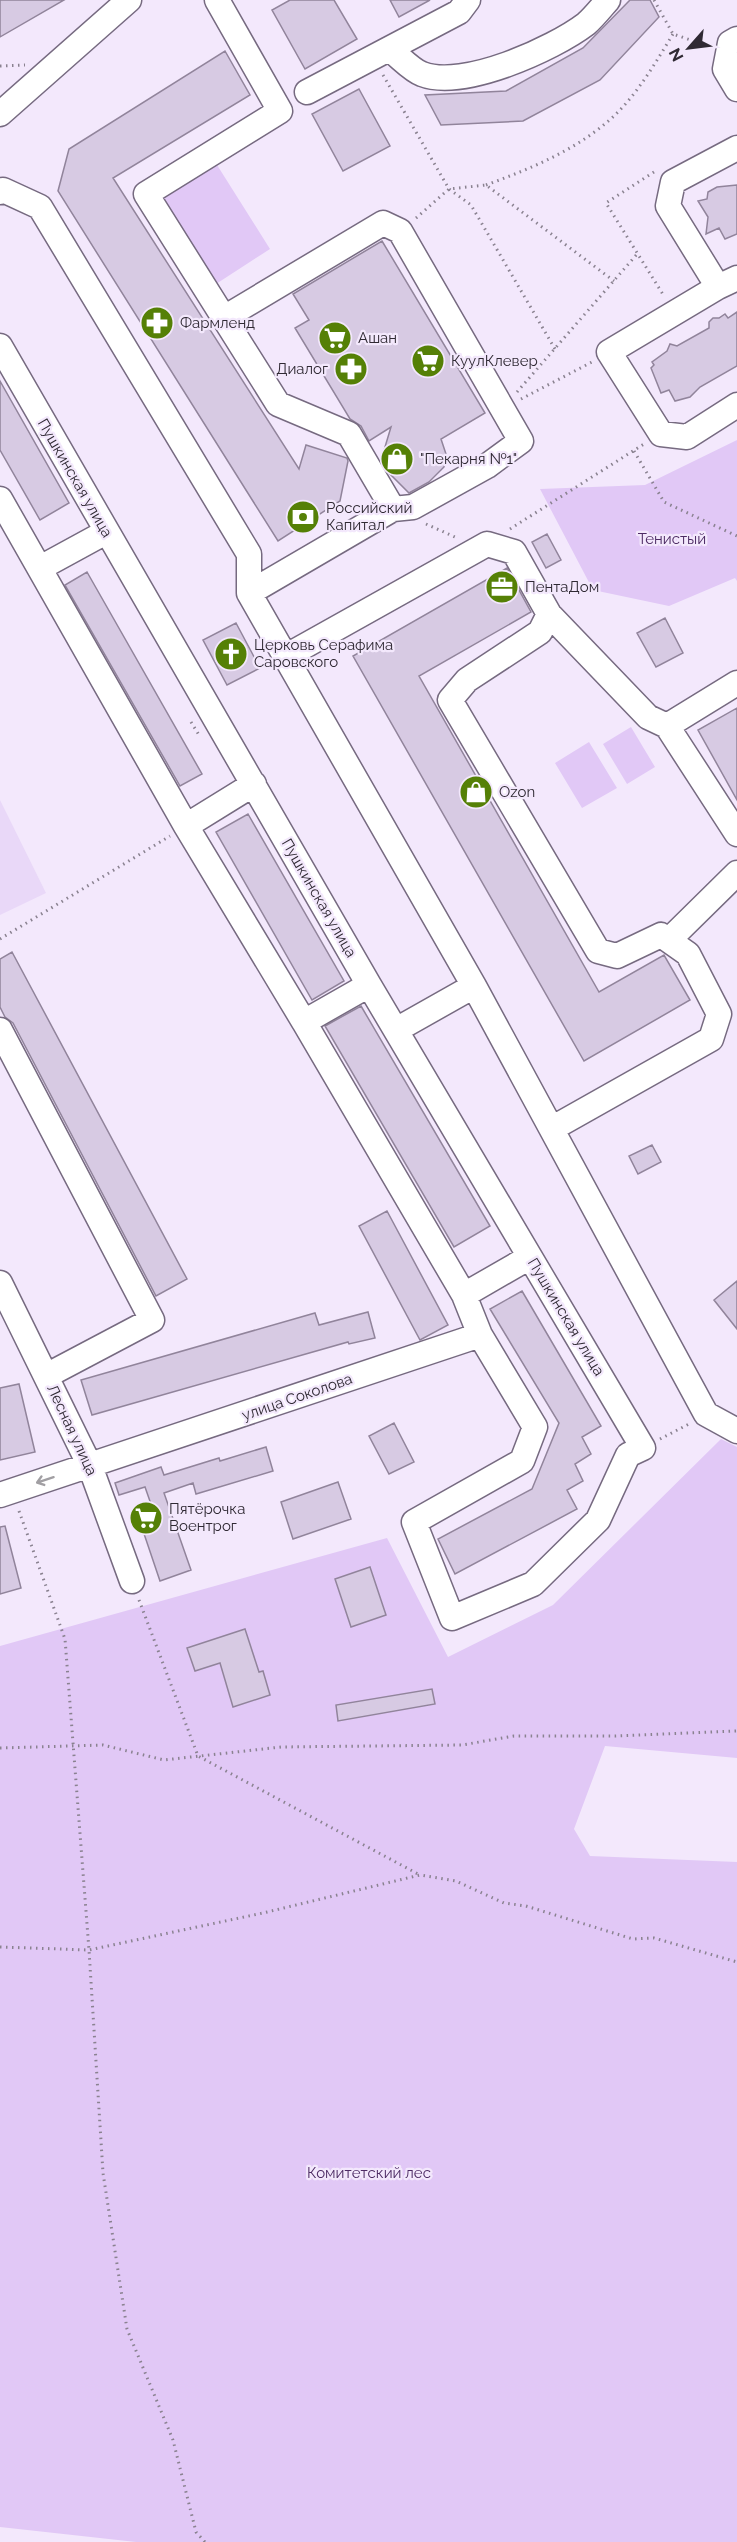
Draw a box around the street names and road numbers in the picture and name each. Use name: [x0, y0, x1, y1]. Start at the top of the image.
street label: Пушкинская улица: [34, 415, 116, 541]
street label: Пушкинская улица: [278, 835, 360, 961]
street label: Пушкинская улица: [524, 1255, 608, 1379]
street label: улица Соколова: [239, 1370, 355, 1424]
street label: Лесная улица: [43, 1382, 101, 1478]

